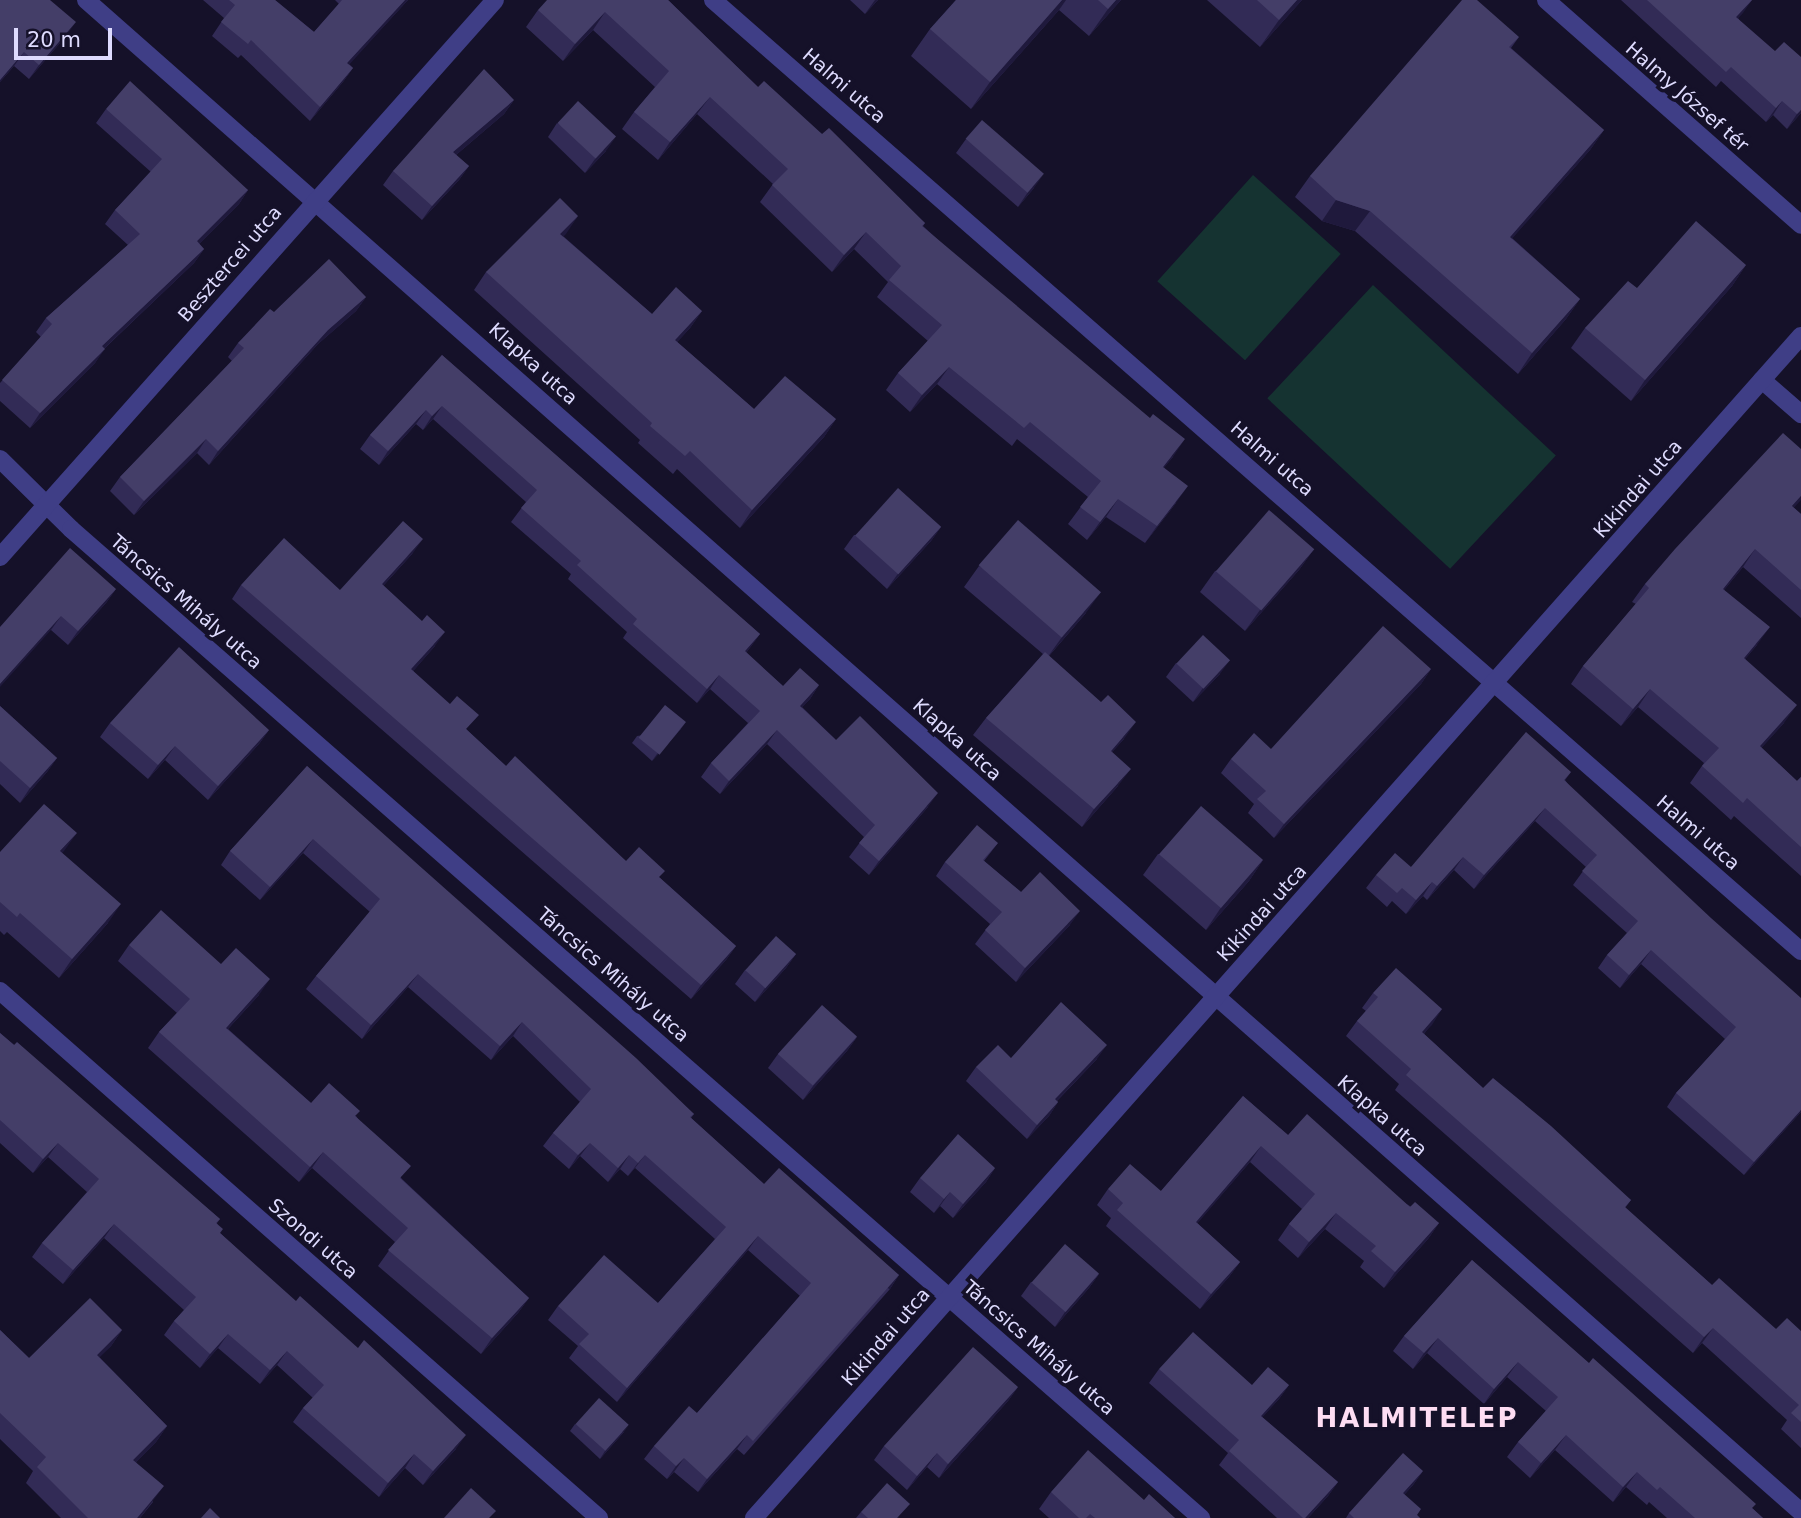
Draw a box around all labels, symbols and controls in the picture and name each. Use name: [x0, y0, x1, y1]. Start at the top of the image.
scale bar: [18, 14, 116, 58]
text: 20 m: [27, 28, 81, 52]
street label: Halmy József tér: [1621, 37, 1753, 157]
street label: Halmi utca: [798, 44, 890, 128]
street label: Besztercei utca: [173, 201, 287, 327]
street label: Klapka utca: [484, 318, 582, 410]
street label: Halmi utca: [1226, 417, 1318, 501]
street label: Kikindai utca: [1589, 435, 1687, 543]
street label: Táncsics Mihály utca: [105, 530, 267, 674]
street label: Klapka utca: [908, 694, 1006, 786]
street label: Halmi utca: [1652, 791, 1744, 875]
street label: Kikindai utca: [1212, 860, 1312, 966]
street label: Táncsics Mihály utca: [532, 903, 694, 1047]
street label: Klapka utca: [1332, 1071, 1432, 1161]
street label: Szondi utca: [264, 1194, 362, 1284]
street label: Táncsics Mihály utca: [958, 1276, 1120, 1420]
street label: Kikindai utca: [837, 1283, 935, 1391]
district label: HALMITELEP: [1317, 1403, 1517, 1435]

